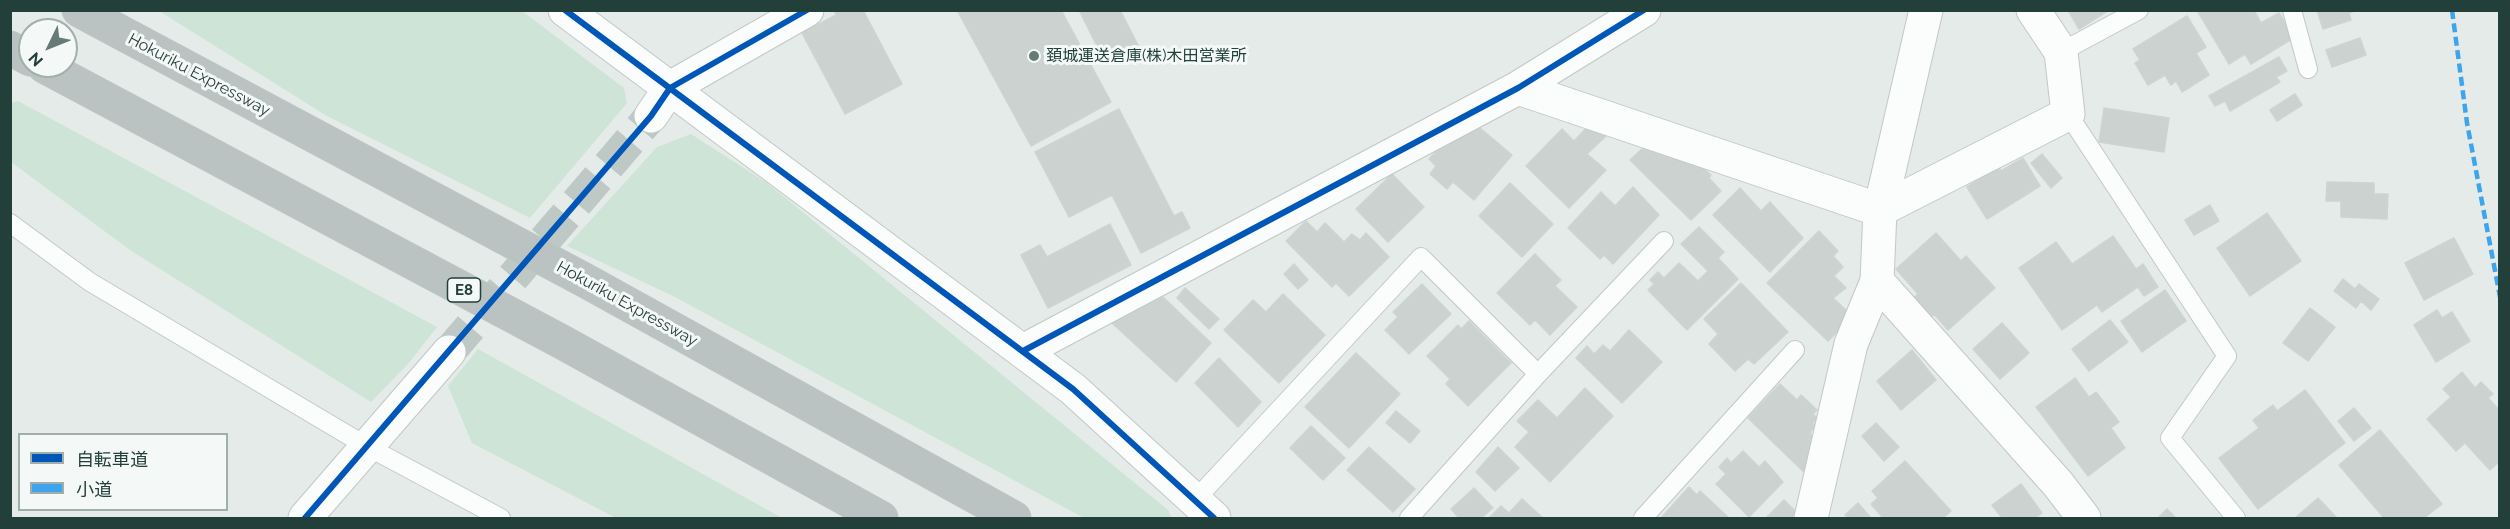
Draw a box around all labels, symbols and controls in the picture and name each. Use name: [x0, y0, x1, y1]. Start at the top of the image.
north arrow: [18, 18, 78, 78]
street label: Hokuriku Expressway: [125, 29, 273, 121]
place label: 頚城運送倉庫(株)木田営業所: [1046, 46, 1247, 66]
text: N: [25, 48, 47, 70]
marker: 頚城運送倉庫(株)木田営業所: [1027, 49, 1041, 63]
street label: Hokuriku Expressway: [553, 257, 701, 351]
road number: E8: [448, 278, 480, 302]
legend: [18, 433, 228, 511]
text: 自転車道: [76, 449, 148, 470]
text: 小道: [76, 479, 112, 500]

